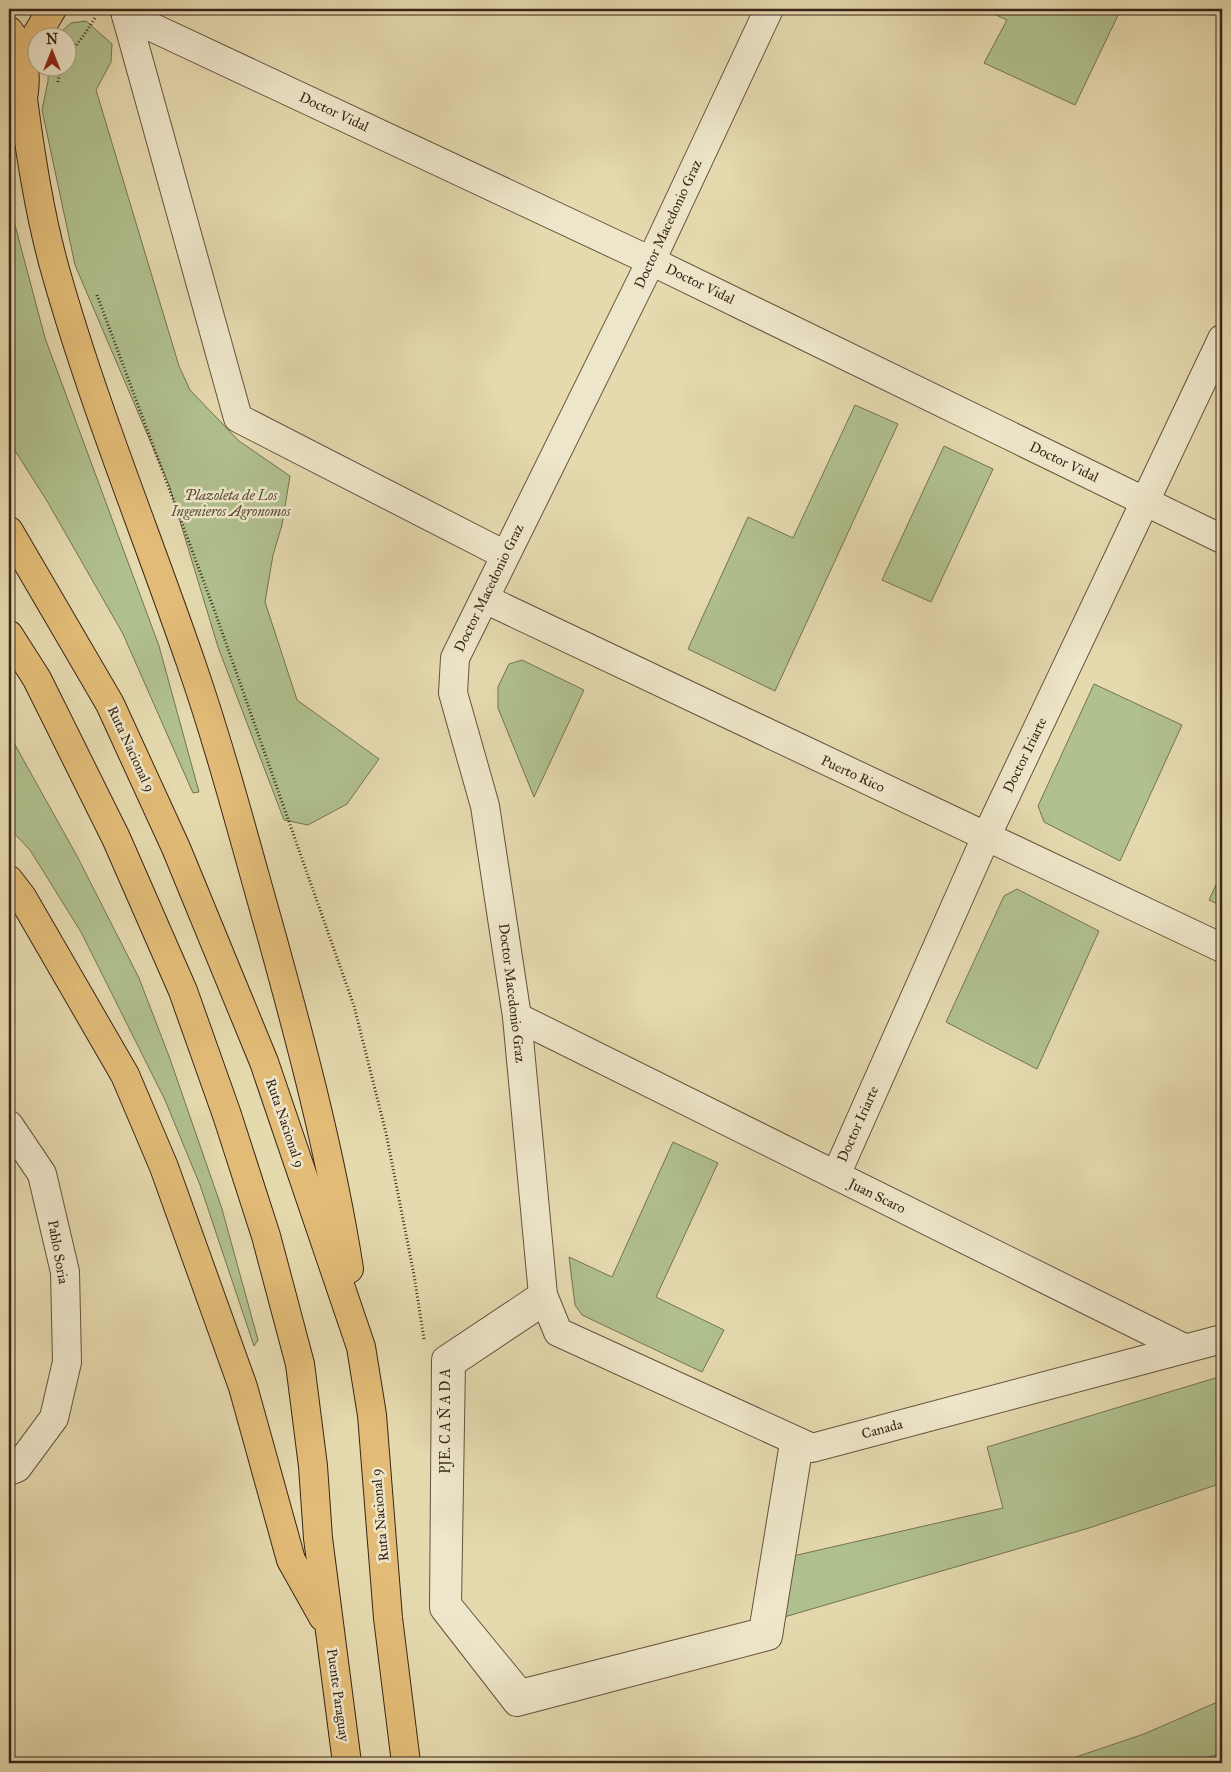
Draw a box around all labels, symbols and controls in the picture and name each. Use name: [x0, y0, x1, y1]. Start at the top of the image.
north arrow: [28, 28, 78, 78]
text: N: [46, 31, 58, 48]
street label: Doctor Vidal: [297, 89, 372, 136]
street label: Doctor Macedonio Graz: [631, 156, 706, 291]
street label: Doctor Vidal: [663, 260, 737, 308]
street label: Doctor Vidal: [1027, 438, 1101, 486]
park label: Plazoleta de Los Ingenieros Agronomos: [170, 487, 292, 520]
street label: Doctor Macedonio Graz: [451, 521, 528, 655]
street label: Ruta Nacional 9: [104, 703, 158, 795]
street label: Doctor Iriarte: [999, 714, 1051, 795]
street label: Puerto Rico: [818, 752, 888, 796]
street label: Doctor Macedonio Graz: [495, 922, 529, 1064]
street label: Ruta Nacional 9: [262, 1076, 308, 1170]
street label: Doctor Iriarte: [834, 1083, 882, 1165]
street label: Juan Scaro: [843, 1174, 908, 1218]
street label: Pablo Soria: [44, 1219, 72, 1285]
street label: PJE. C A Ñ A D A: [436, 1368, 455, 1474]
street label: Canada: [860, 1415, 905, 1443]
street label: Ruta Nacional 9: [367, 1468, 393, 1562]
street label: Puente Paraguay: [323, 1647, 353, 1743]

